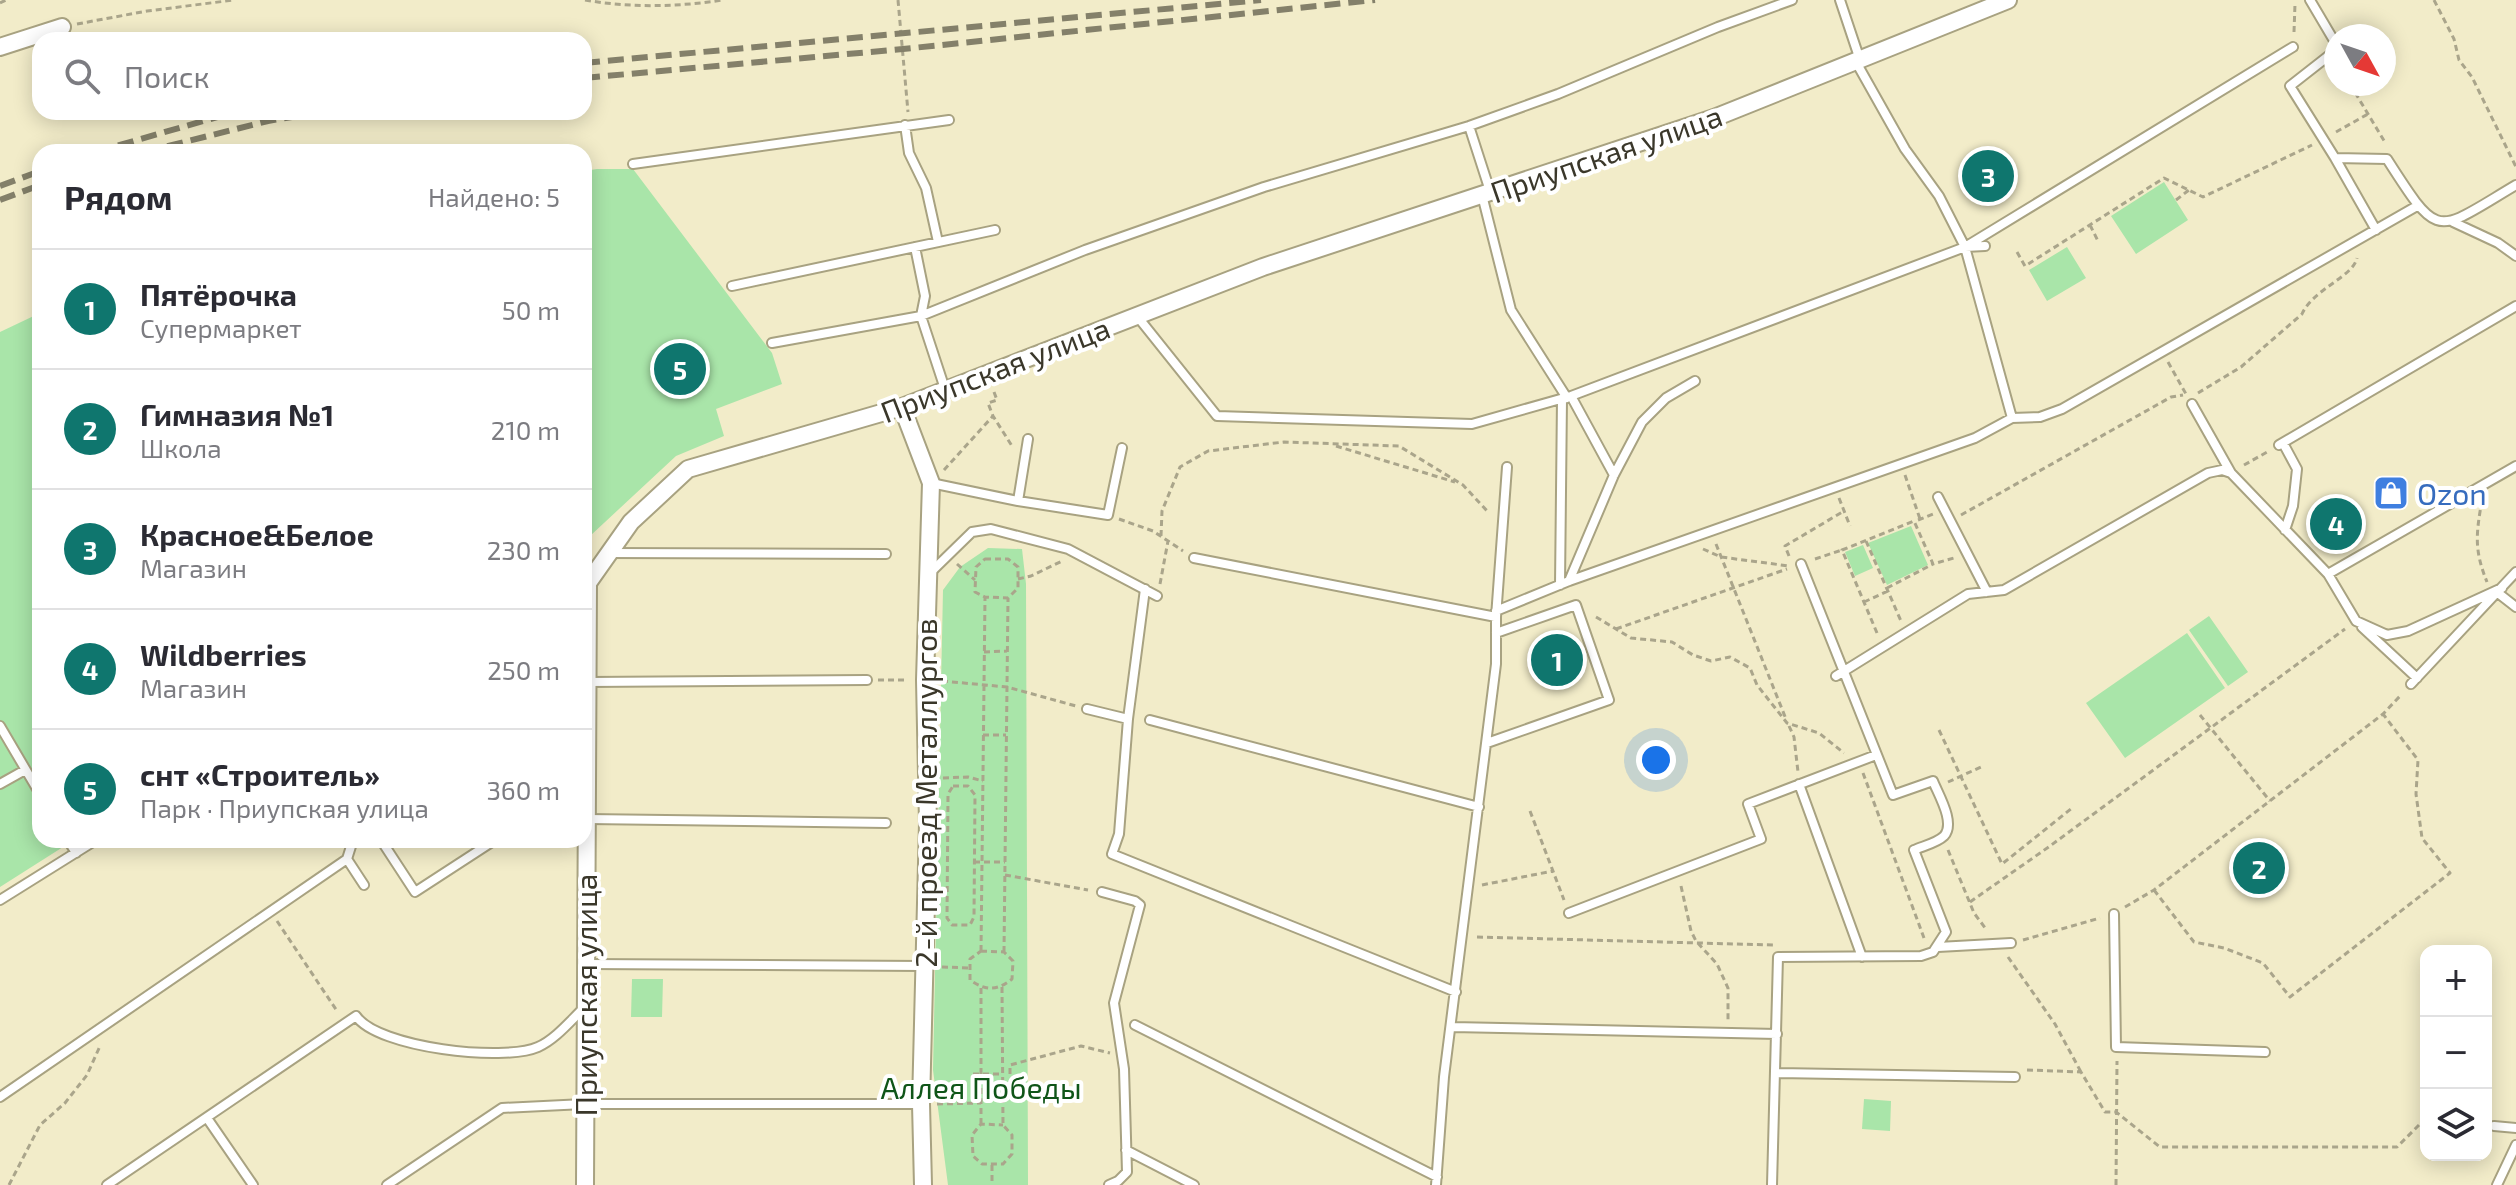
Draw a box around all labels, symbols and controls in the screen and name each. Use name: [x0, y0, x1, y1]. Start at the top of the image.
north arrow: [2324, 24, 2396, 96]
search box: [32, 32, 592, 120]
icon: search: [60, 54, 104, 98]
text: Поиск: [124, 58, 210, 94]
street label: Приупская улица: [1485, 96, 1727, 210]
pin: 3: [1962, 146, 2014, 206]
text: Рядом: [64, 176, 172, 217]
text: Найдено: 5: [428, 181, 560, 212]
text: Пятёрочка: [140, 276, 297, 312]
text: 1: [84, 294, 96, 325]
text: 50 m: [502, 294, 560, 325]
street label: Приупская улица: [875, 309, 1115, 430]
text: Супермаркет: [140, 312, 302, 343]
pin: 5: [654, 339, 706, 399]
text: Гимназия №1: [140, 396, 334, 432]
text: 2: [82, 414, 98, 445]
text: 210 m: [491, 414, 560, 445]
text: Школа: [140, 432, 222, 463]
shop icon: Ozon: [2372, 474, 2410, 512]
place label: Ozon: [2417, 475, 2487, 511]
pin: 4: [2310, 494, 2362, 554]
text: Красное&Белое: [140, 516, 374, 552]
text: 3: [83, 534, 97, 565]
text: 230 m: [487, 534, 560, 565]
text: Магазин: [140, 552, 247, 583]
street label: 2-й проезд Металлургов: [907, 618, 944, 968]
pin: 1: [1531, 630, 1583, 690]
text: Wildberries: [140, 636, 307, 672]
text: 4: [82, 654, 98, 685]
text: 250 m: [487, 654, 560, 685]
text: Магазин: [140, 672, 247, 703]
your location: [1636, 740, 1676, 780]
text: снт «Строитель»: [140, 756, 380, 792]
text: 5: [83, 774, 97, 805]
text: 360 m: [486, 774, 560, 805]
text: Парк · Приупская улица: [140, 792, 429, 823]
pin: 2: [2233, 838, 2285, 898]
street label: Приупская улица: [567, 874, 604, 1116]
map controls: [2420, 945, 2492, 1161]
button: +: [2420, 945, 2492, 1017]
button: −: [2420, 1017, 2492, 1089]
park label: Аллея Победы: [880, 1069, 1082, 1105]
button: layers: [2420, 1089, 2492, 1161]

